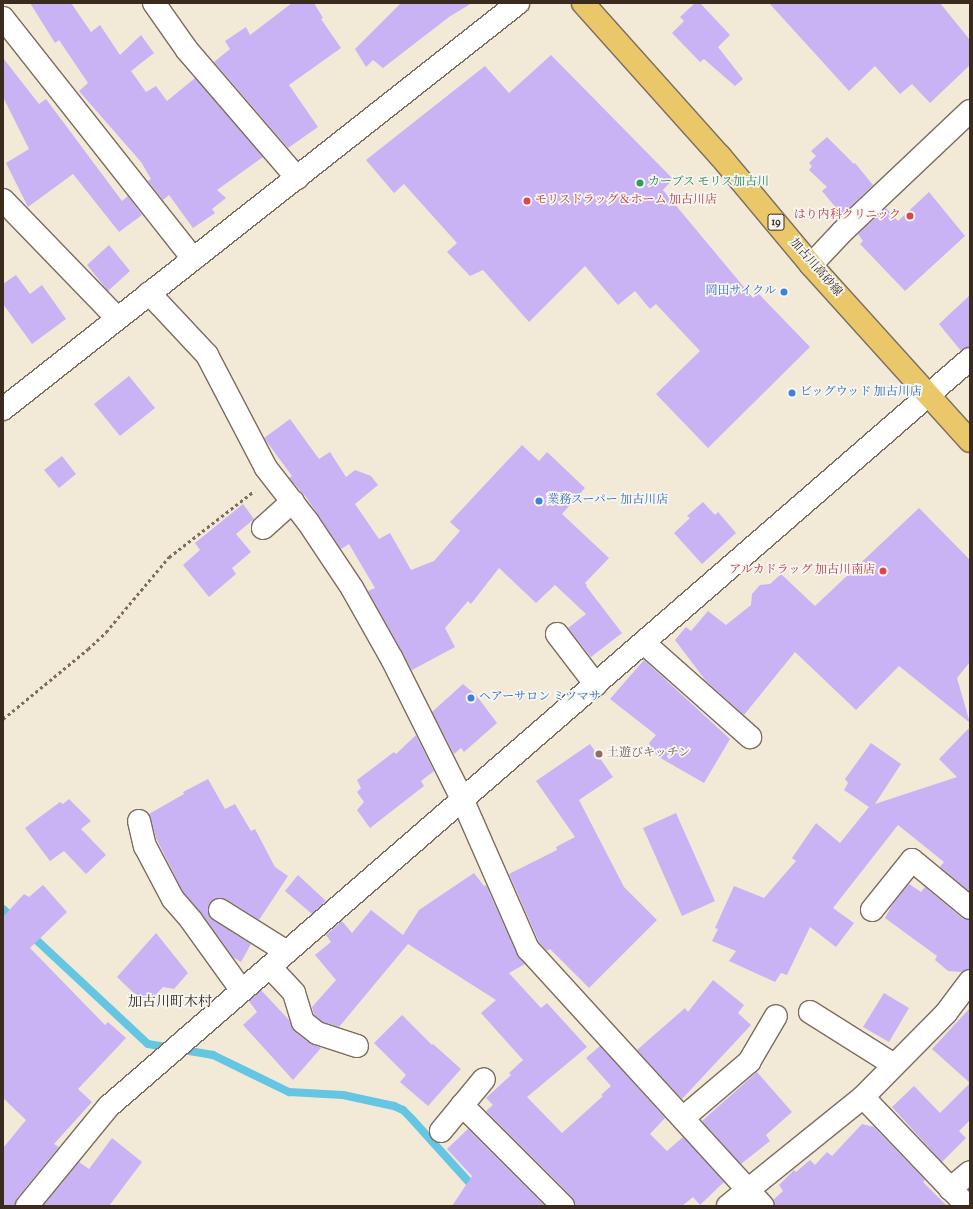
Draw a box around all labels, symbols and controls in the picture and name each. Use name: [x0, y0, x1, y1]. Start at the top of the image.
place label: カーブス モリス加古川: [648, 176, 771, 190]
marker: カーブス モリス加古川: [635, 178, 645, 188]
place label: モリスドラッグ＆ホーム 加古川店: [535, 194, 718, 208]
marker: モリスドラッグ＆ホーム 加古川店: [522, 196, 532, 206]
place label: はり内科クリニック: [793, 209, 901, 223]
marker: はり内科クリニック: [904, 210, 916, 222]
road number: 19: [767, 213, 785, 231]
street label: 加古川高砂線: [786, 236, 844, 300]
place label: 岡田サイクル: [704, 285, 776, 299]
marker: 岡田サイクル: [779, 287, 789, 297]
place label: ビッグウッド 加古川店: [800, 386, 923, 400]
marker: ビッグウッド 加古川店: [787, 388, 797, 398]
place label: 業務スーパー 加古川店: [547, 494, 669, 508]
marker: 業務スーパー 加古川店: [534, 496, 544, 506]
place label: アルカドラッグ 加古川南店: [728, 564, 875, 578]
marker: アルカドラッグ 加古川南店: [878, 566, 888, 576]
place label: ヘアーサロン ミツマサ: [479, 691, 601, 705]
marker: ヘアーサロン ミツマサ: [466, 693, 476, 703]
place label: 土遊びキッチン: [607, 747, 691, 761]
marker: 土遊びキッチン: [594, 749, 604, 759]
district label: 加古川町木村: [128, 995, 212, 1011]

